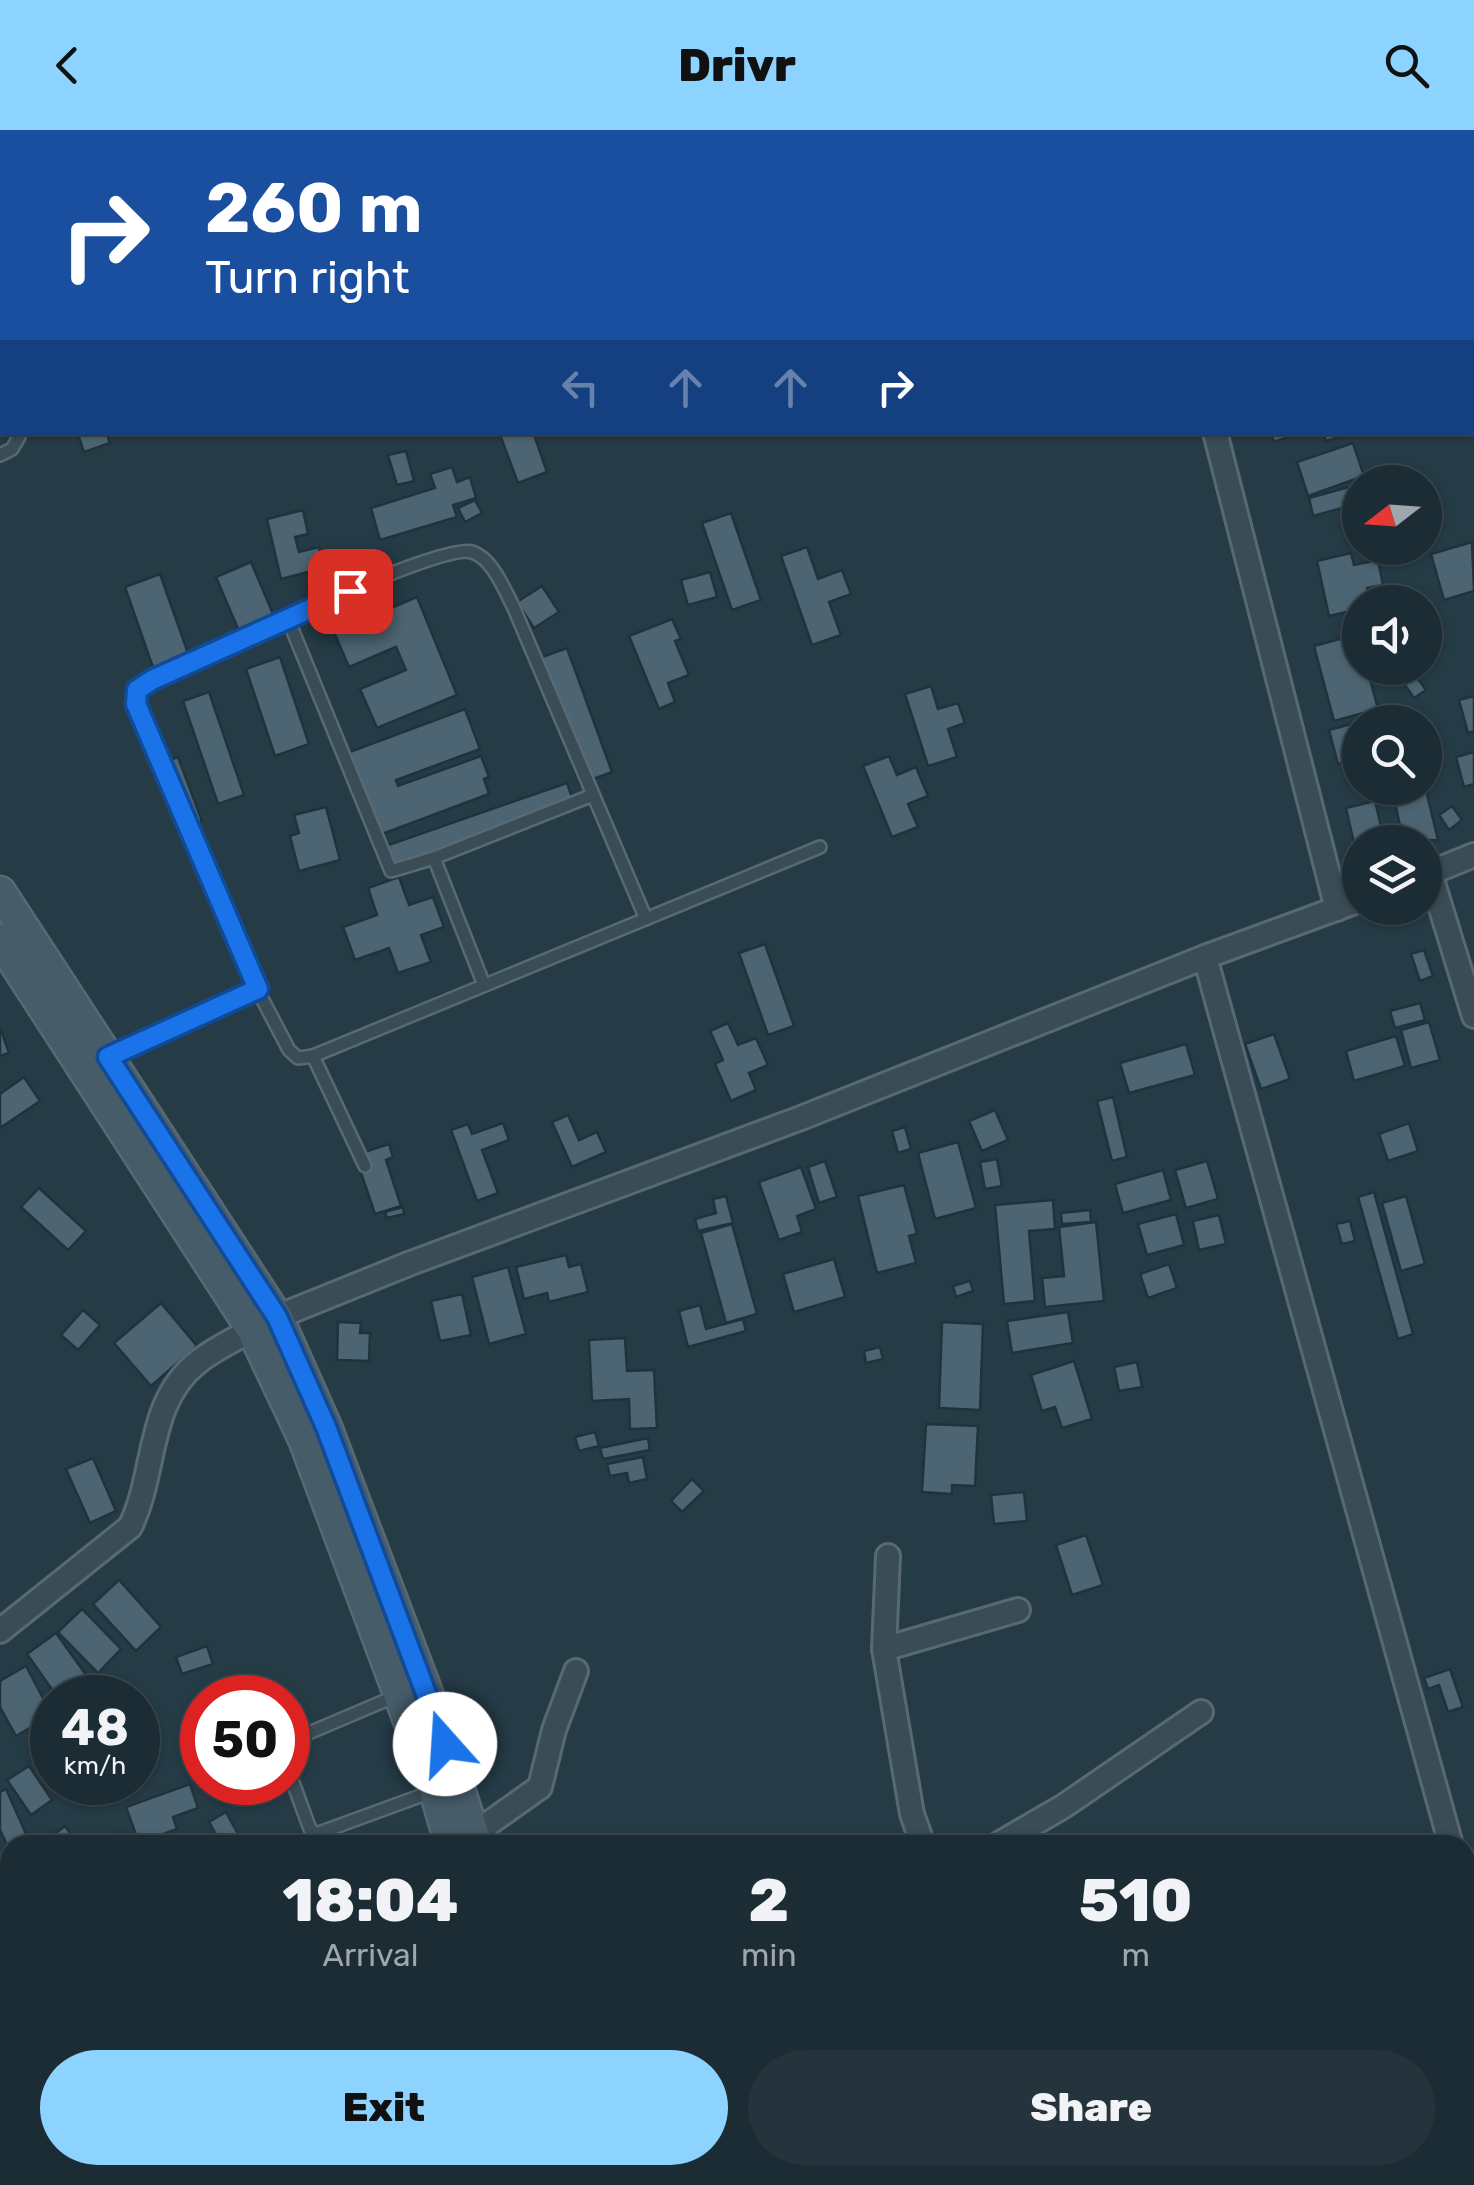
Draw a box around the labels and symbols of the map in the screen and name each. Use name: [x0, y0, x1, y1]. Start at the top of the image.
north arrow: [1342, 465, 1442, 565]
pin: [308, 549, 393, 634]
speed limit sign: 50: [180, 1675, 310, 1805]
position arrow: [393, 1692, 497, 1796]

